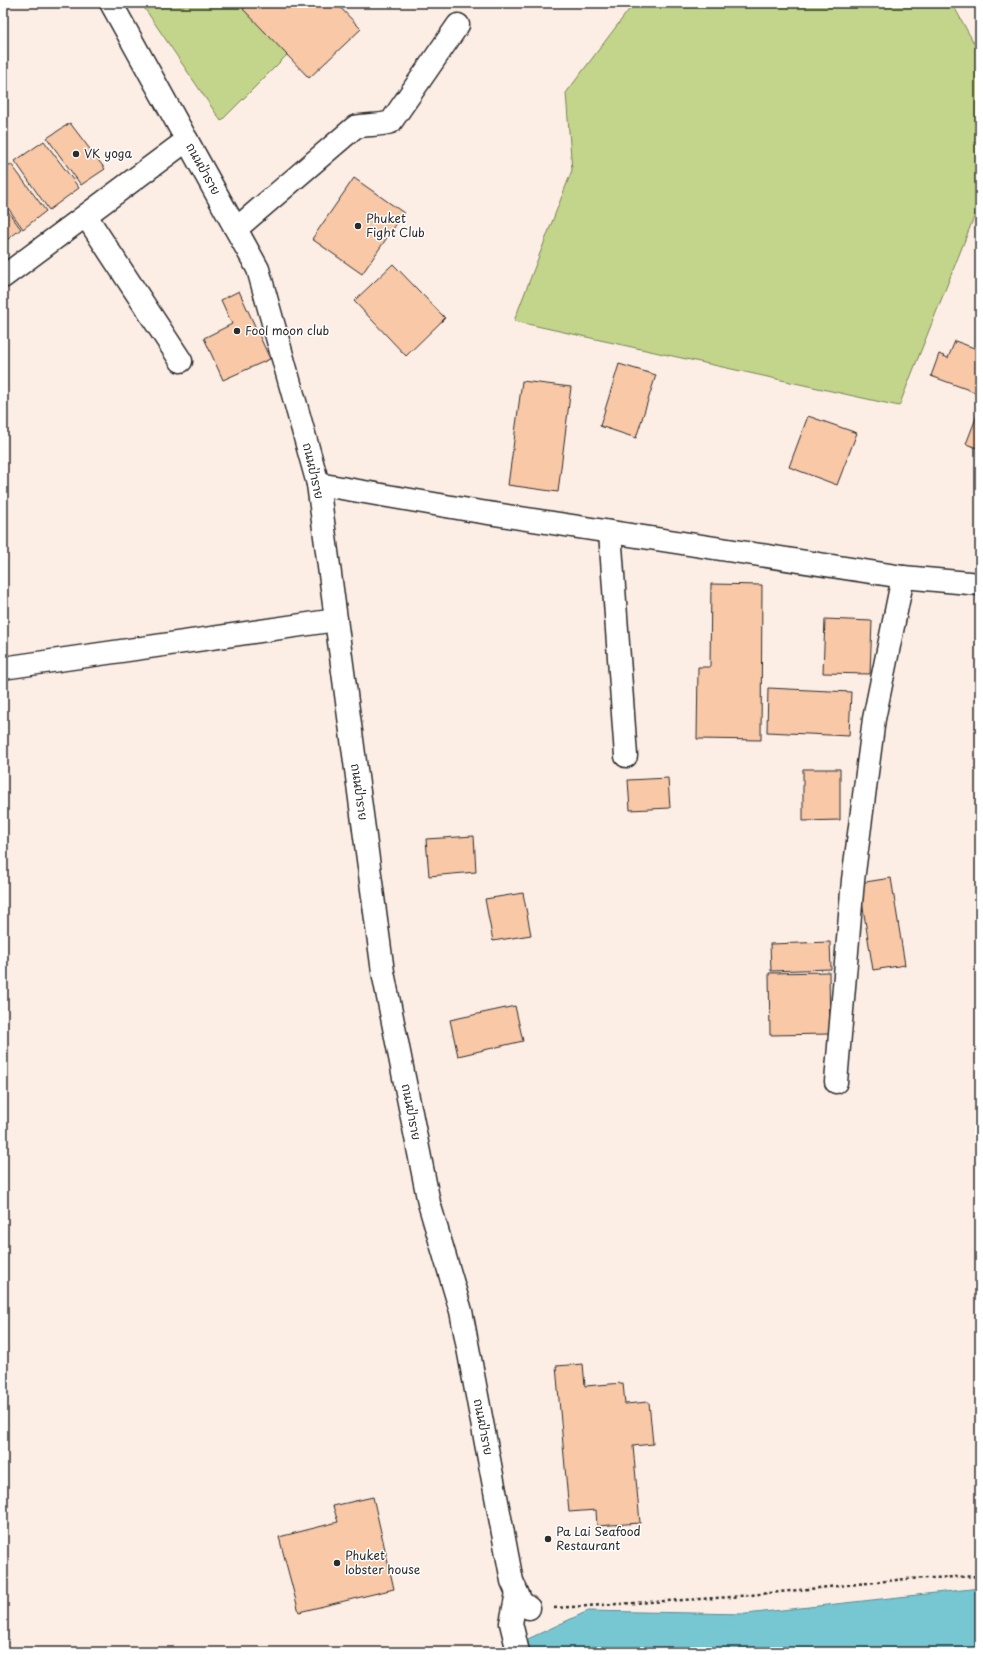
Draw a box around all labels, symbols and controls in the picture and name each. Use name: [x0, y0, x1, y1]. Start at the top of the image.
street label: ถนนป่าราย: [182, 139, 226, 198]
place label: VK yoga: [84, 144, 133, 162]
marker: VK yoga: [71, 149, 81, 159]
place label: Phuket Fight Club: [366, 209, 425, 241]
marker: Phuket Fight Club: [353, 221, 363, 231]
place label: Fool moon club: [245, 321, 329, 339]
marker: Fool moon club: [232, 326, 242, 336]
street label: ถนนป่าราย: [299, 441, 329, 501]
street label: ถนนป่าราย: [347, 762, 373, 821]
street label: ถนนป่าราย: [398, 1082, 426, 1142]
street label: ถนนป่าราย: [470, 1397, 498, 1457]
place label: Pa Lai Seafood Restaurant: [556, 1522, 641, 1554]
marker: Pa Lai Seafood Restaurant: [543, 1534, 553, 1544]
place label: Phuket lobster house: [345, 1546, 421, 1578]
marker: Phuket lobster house: [332, 1558, 342, 1568]

